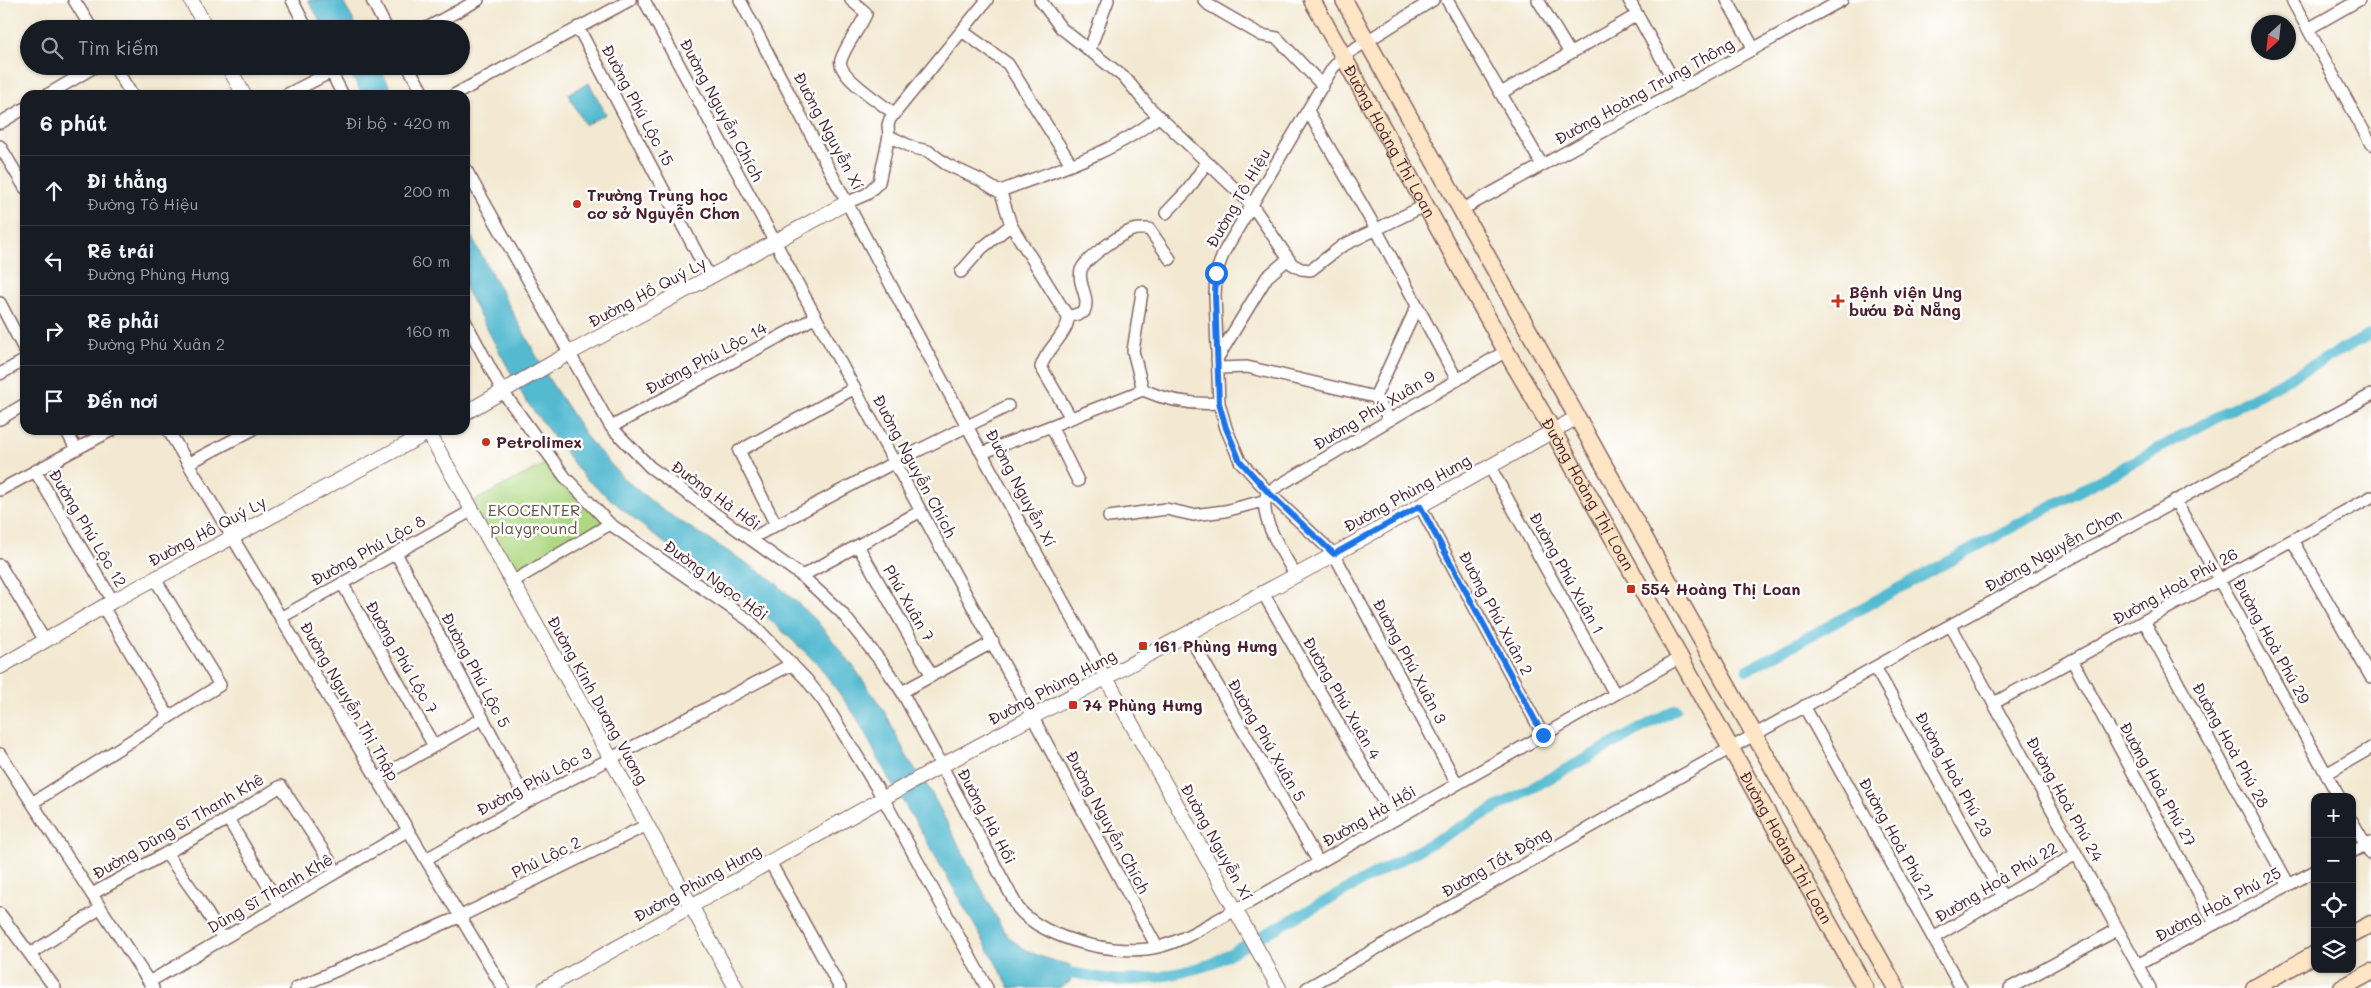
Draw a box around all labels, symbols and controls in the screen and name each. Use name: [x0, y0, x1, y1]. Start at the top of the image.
north arrow: [2251, 15, 2296, 60]
search box: [20, 20, 470, 75]
street label: Đường Hoàng Trung Thông: [1550, 32, 1737, 149]
icon: search: [38, 34, 66, 62]
text: Tìm kiếm: [78, 35, 159, 60]
street label: Đường Nguyễn Chích: [676, 35, 769, 185]
street label: Đường Phú Lộc 15: [598, 40, 679, 169]
street label: Đường Hoàng Thị Loan: [1340, 60, 1441, 221]
street label: Đường Nguyễn Xí: [789, 68, 869, 193]
text: 6 phút: [40, 109, 107, 136]
text: Đi bộ · 420 m: [346, 112, 450, 133]
street label: Đường Tô Hiệu: [1201, 144, 1275, 251]
text: Đi thẳng: [87, 168, 167, 193]
icon: ahead: [40, 177, 68, 205]
text: 200 m: [403, 180, 450, 201]
place label: Trường Trung học cơ sở Nguyễn Chơn: [587, 184, 740, 223]
text: Đường Tô Hiệu: [87, 193, 199, 214]
marker: Trường Trung học cơ sở Nguyễn Chơn: [571, 198, 583, 210]
text: Rẽ trái: [87, 238, 155, 263]
icon: left: [40, 247, 68, 275]
text: 60 m: [413, 250, 450, 271]
street label: Đường Hồ Quý Ly: [584, 252, 709, 331]
route start: [1205, 262, 1228, 285]
text: Đường Phùng Hưng: [87, 263, 229, 284]
place label: Bệnh viện Ung bướu Đà Nẵng: [1849, 281, 1962, 320]
marker: Bệnh viện Ung bướu Đà Nẵng: [1831, 294, 1845, 308]
text: Rẽ phải: [87, 308, 159, 333]
street label: Đường Phú Lộc 14: [641, 316, 771, 398]
icon: right: [40, 317, 68, 345]
text: 160 m: [405, 320, 450, 341]
text: Đường Phú Xuân 2: [87, 333, 225, 354]
street label: Đường Phú Xuân 9: [1309, 365, 1439, 454]
icon: arrive: [40, 387, 68, 415]
text: Đến nơi: [87, 388, 159, 413]
street label: Đường Nguyễn Chích: [869, 391, 962, 541]
street label: Đường Hoàng Thị Loan: [1537, 413, 1640, 574]
street label: Đường Nguyễn Xí: [981, 425, 1061, 550]
place label: Petrolimex: [496, 431, 582, 452]
marker: Petrolimex: [480, 436, 492, 448]
street label: Đường Phùng Hưng: [1339, 449, 1474, 536]
street label: Đường Hà Hồi: [668, 455, 765, 534]
street label: Đường Phú Lộc 12: [45, 465, 132, 591]
street label: Đường Hồ Quý Ly: [144, 491, 269, 570]
park label: EKOCENTER playground: [488, 499, 580, 538]
street label: Đường Nguyễn Chơn: [1980, 503, 2125, 596]
street label: Đường Phú Xuân 1: [1525, 508, 1610, 637]
street label: Đường Phú Lộc 8: [307, 509, 429, 590]
street label: Đường Ngọc Hồi: [660, 535, 773, 625]
street label: Đường Hoà Phú 26: [2108, 542, 2241, 629]
street label: Đường Phú Xuân 2: [1455, 547, 1538, 679]
street label: Phú Xuân 7: [879, 561, 940, 645]
street label: Đường Hoà Phú 29: [2229, 574, 2316, 707]
place label: 554 Hoàng Thị Loan: [1641, 578, 1800, 599]
marker: 554 Hoàng Thị Loan: [1625, 583, 1637, 595]
street label: Đường Phú Xuân 3: [1369, 595, 1452, 727]
street label: Đường Phú Lộc 7: [362, 596, 443, 717]
street label: Đường Phú Lộc 5: [437, 609, 516, 731]
street label: Đường Kinh Dương Vương: [543, 612, 654, 788]
street label: Đường Nguyễn Thị Thập: [296, 617, 405, 784]
street label: Đường Phú Xuân 4: [1299, 633, 1386, 763]
place label: 161 Phùng Hưng: [1153, 635, 1277, 656]
marker: 161 Phùng Hưng: [1137, 640, 1149, 652]
street label: Đường Phùng Hưng: [984, 644, 1119, 729]
street label: Đường Phú Xuân 5: [1224, 675, 1311, 805]
street label: Đường Hoà Phú 28: [2188, 678, 2275, 811]
place label: 74 Phùng Hưng: [1083, 694, 1202, 715]
marker: 74 Phùng Hưng: [1067, 699, 1079, 711]
street label: Đường Hoà Phú 23: [1911, 707, 1998, 840]
street label: Đường Hoà Phú 27: [2115, 718, 2201, 850]
route end: [1532, 724, 1555, 747]
street label: Đường Hoà Phú 24: [2022, 732, 2109, 866]
street label: Đường Phú Lộc 3: [473, 741, 595, 820]
street label: Đường Nguyễn Chích: [1062, 747, 1155, 897]
street label: Đường Hà Hồi: [953, 764, 1021, 867]
street label: Đường Hoàng Thị Loan: [1735, 767, 1838, 927]
street label: Đường Dũng Sĩ Thanh Khê: [88, 768, 267, 883]
street label: Đường Hoà Phú 21: [1855, 773, 1940, 904]
street label: Đường Nguyễn Xí: [1177, 779, 1258, 904]
street label: Đường Hà Hồi: [1318, 780, 1420, 851]
map controls: [2311, 793, 2356, 973]
button: +: [2311, 793, 2356, 838]
street label: Đường Tốt Động: [1437, 822, 1554, 901]
street label: Phú Lộc 2: [508, 831, 584, 882]
street label: Đường Hoà Phú 22: [1931, 837, 2061, 927]
button: −: [2311, 838, 2356, 883]
street label: Đường Phùng Hưng: [629, 839, 764, 926]
street label: Dũng Sĩ Thanh Khê: [203, 848, 336, 937]
street label: Đường Hoà Phú 25: [2151, 861, 2284, 946]
button: locate: [2311, 883, 2356, 928]
button: layers: [2311, 928, 2356, 973]

